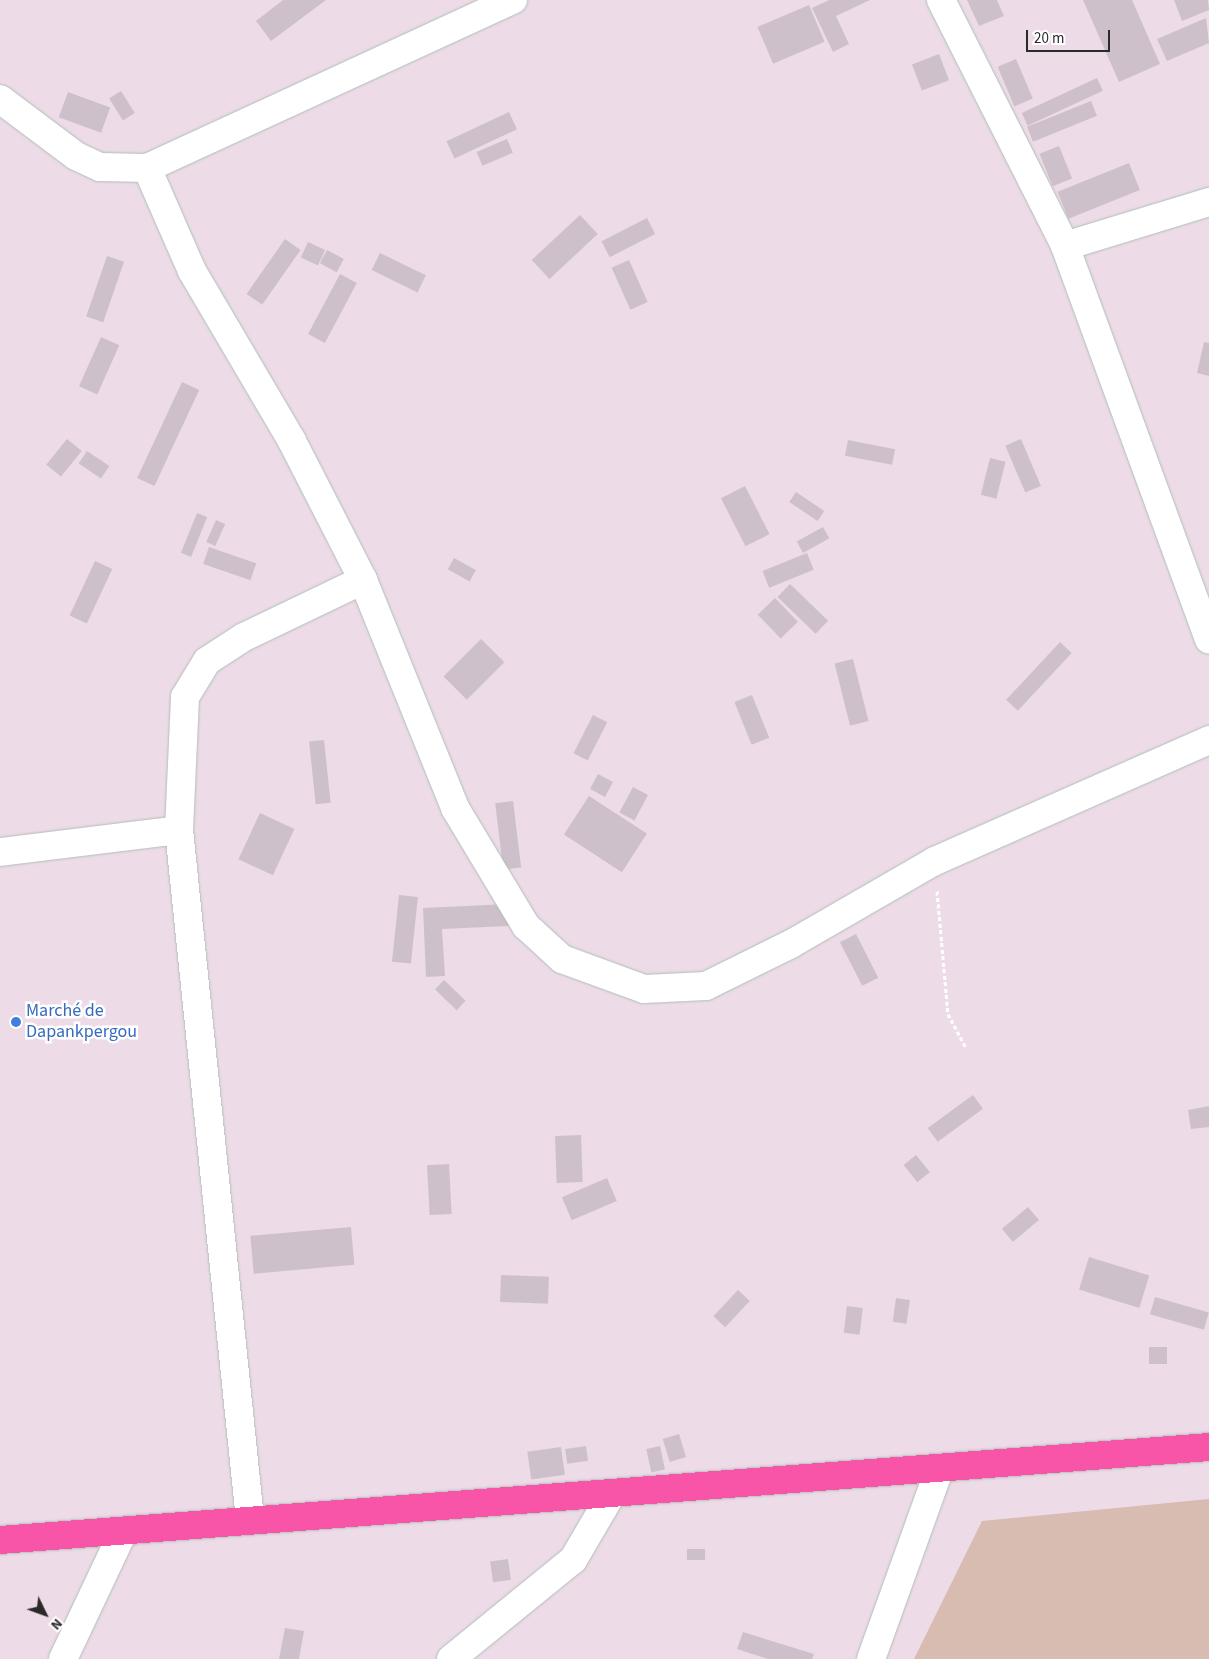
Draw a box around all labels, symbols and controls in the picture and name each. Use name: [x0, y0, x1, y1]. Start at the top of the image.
scale bar: [1029, 20, 1113, 52]
text: 20 m: [1034, 28, 1064, 49]
place label: Marché de Dapankpergou: [26, 1001, 137, 1044]
marker: Marché de Dapankpergou: [10, 1016, 22, 1028]
north arrow: [20, 1589, 70, 1639]
text: N: [46, 1614, 67, 1634]

